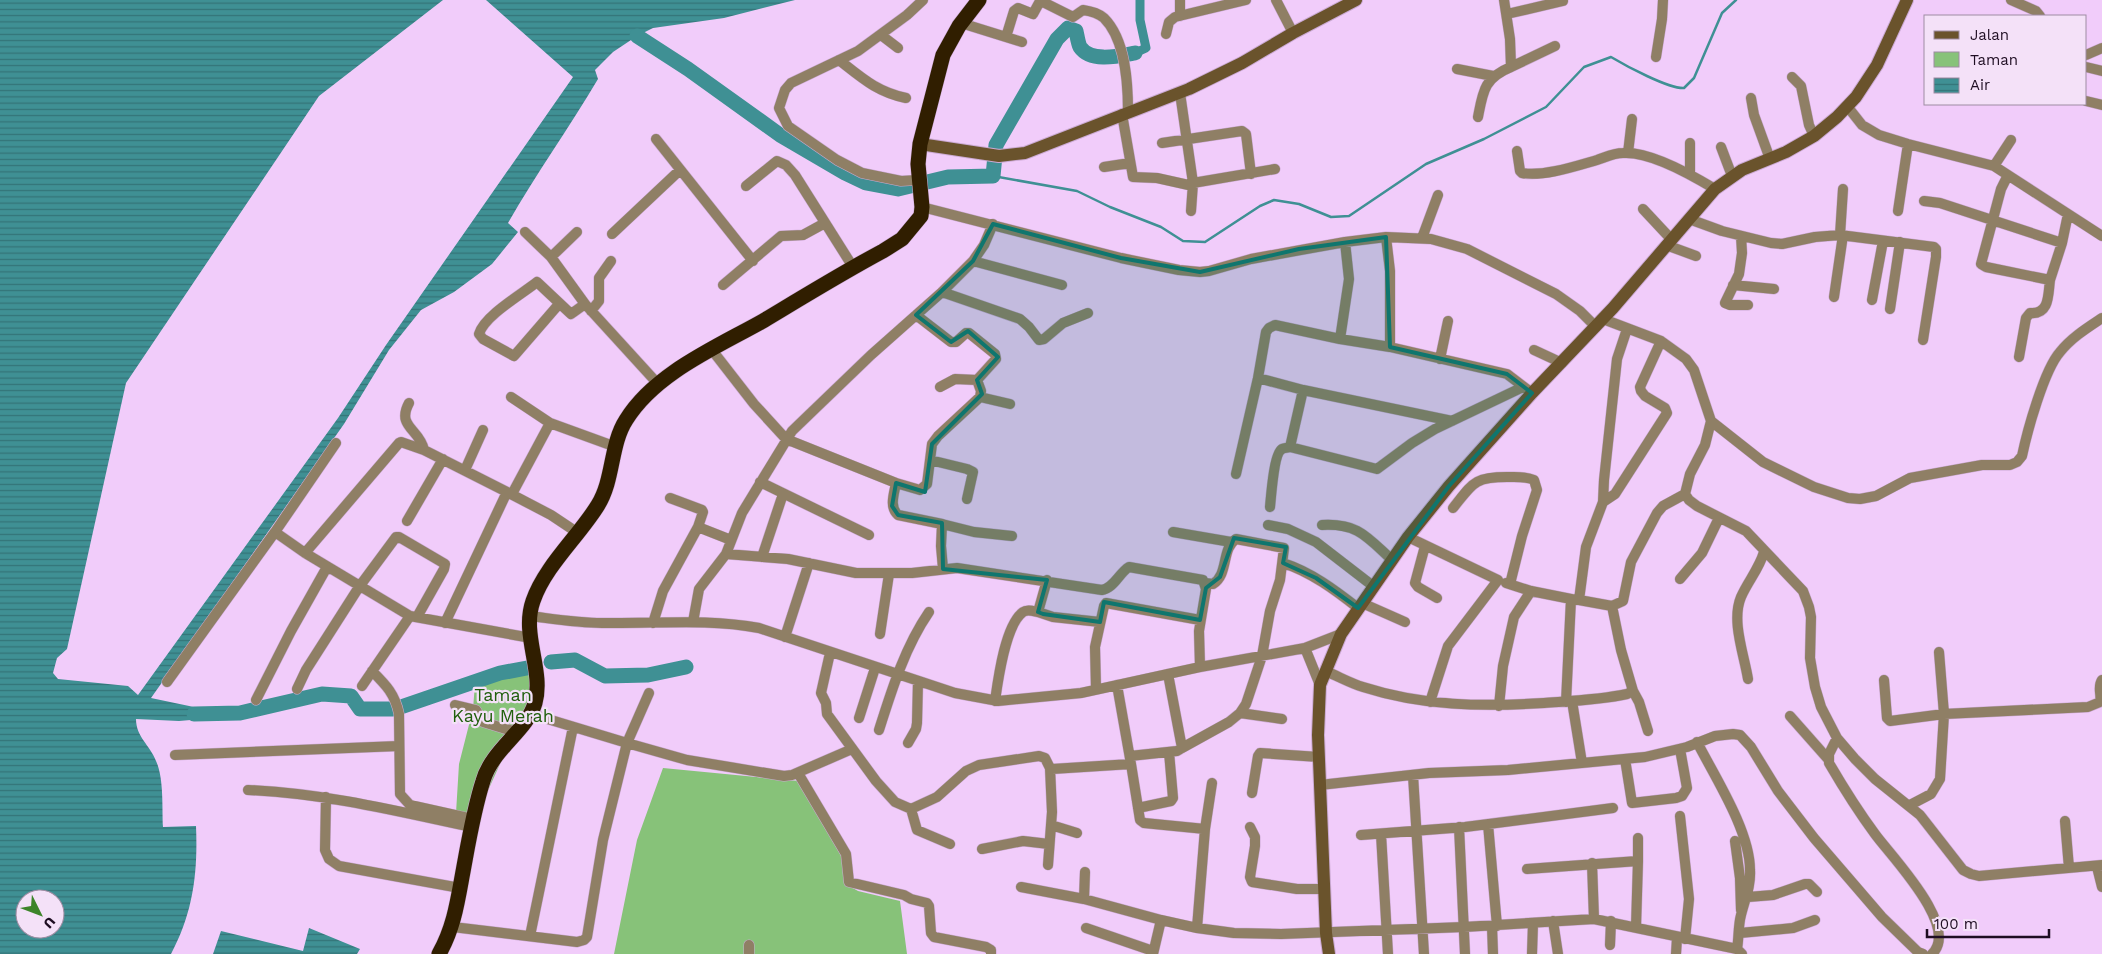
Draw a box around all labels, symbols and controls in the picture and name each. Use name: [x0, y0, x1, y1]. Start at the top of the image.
legend: [1924, 15, 2087, 105]
text: Jalan: [1970, 26, 2009, 44]
text: Taman: [1970, 51, 2018, 69]
text: Air: [1970, 76, 1990, 94]
park label: Taman Kayu Merah: [452, 684, 554, 726]
north arrow: [15, 889, 65, 939]
scale bar: [1927, 906, 2050, 938]
text: U: [40, 914, 59, 932]
text: 100 m: [1934, 915, 1978, 933]

